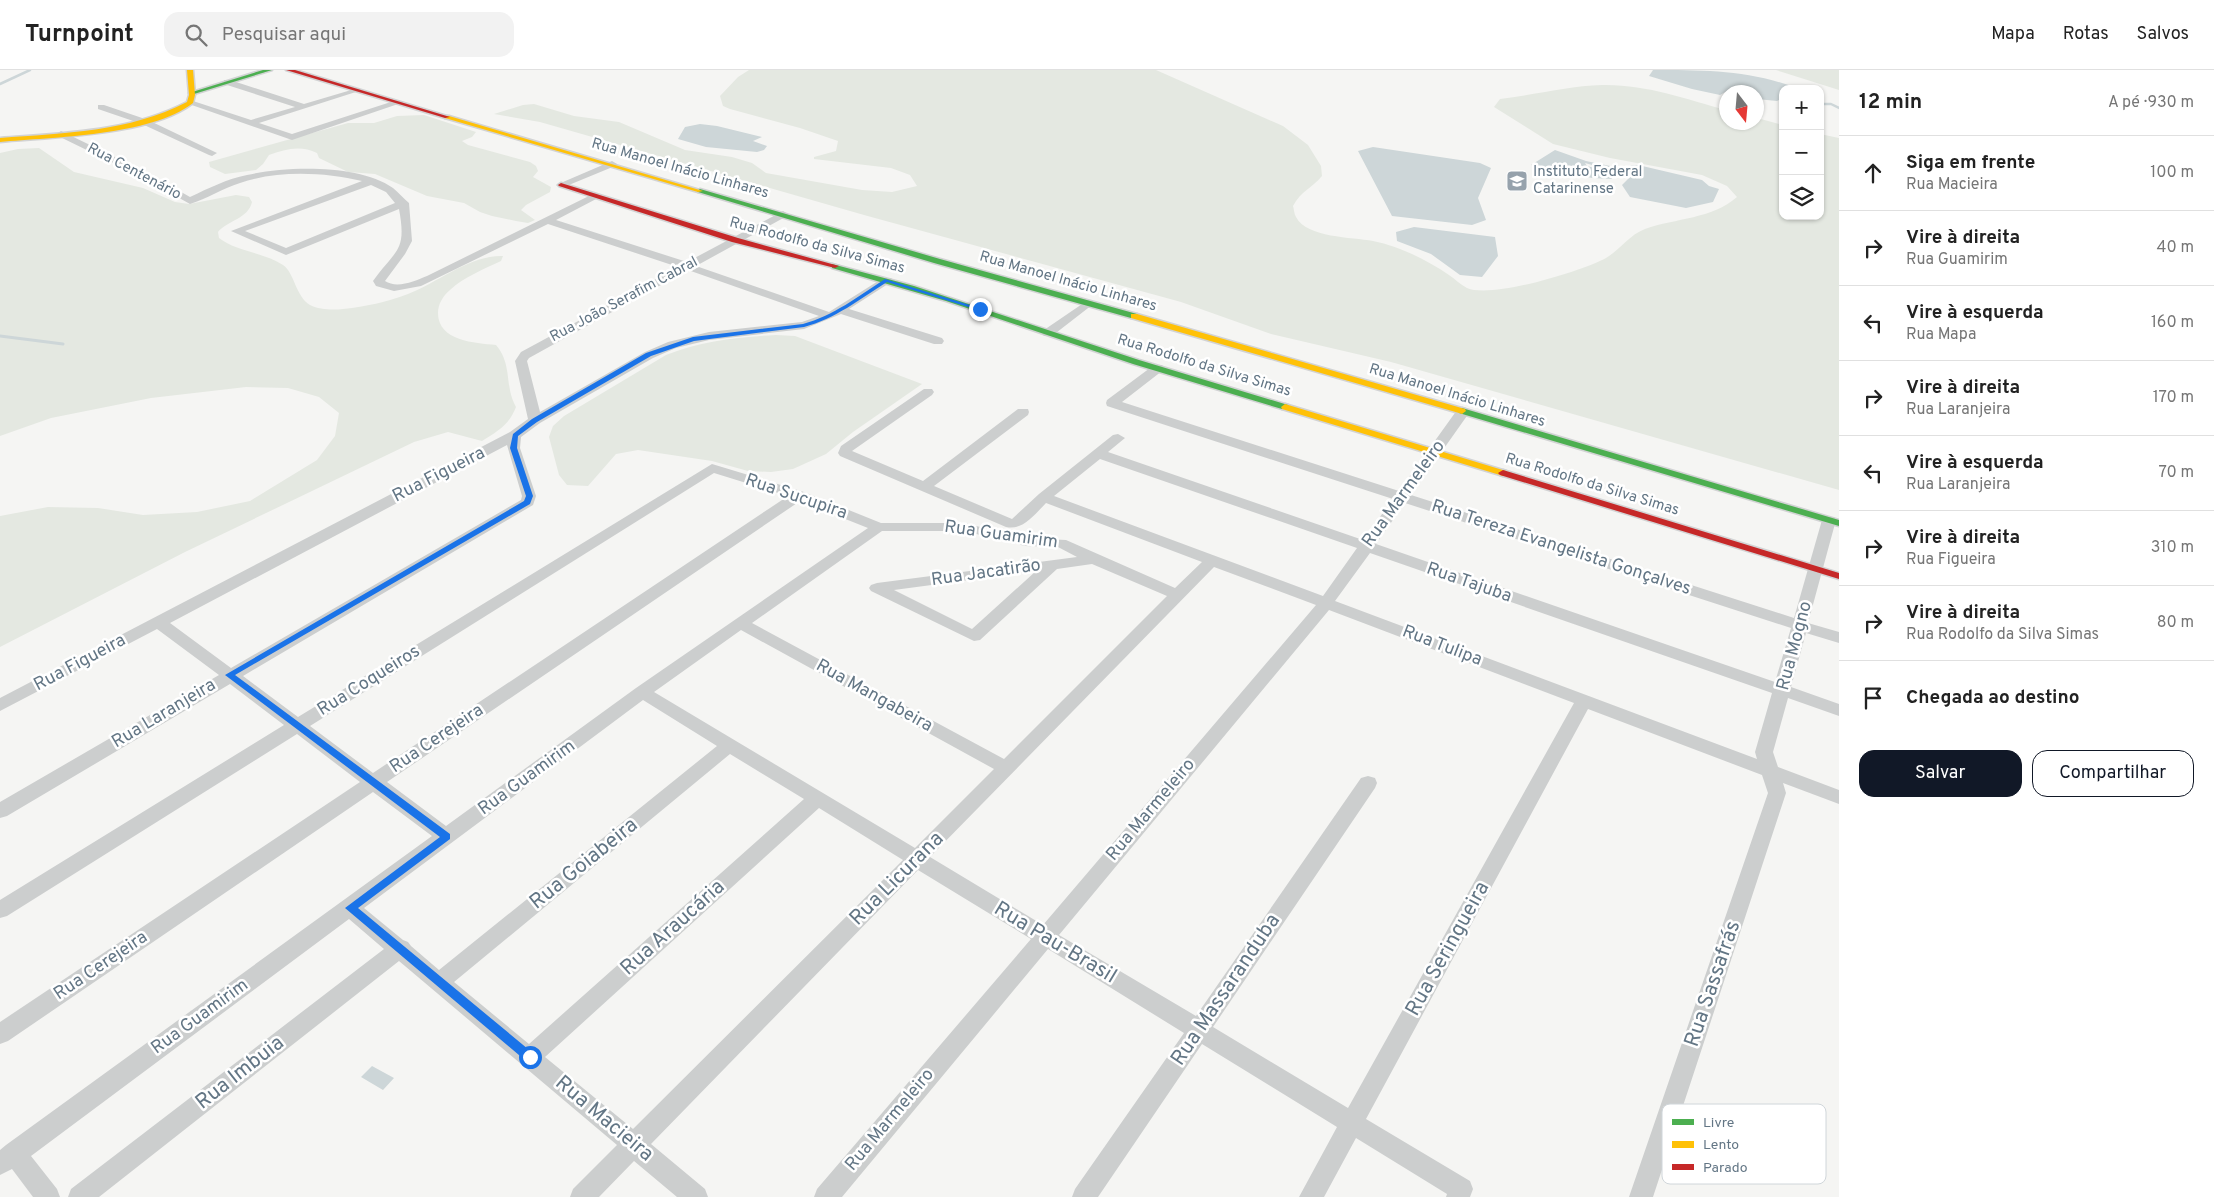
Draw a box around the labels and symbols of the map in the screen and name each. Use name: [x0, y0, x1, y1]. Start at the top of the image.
north arrow: [1719, 85, 1764, 130]
street label: Rua Manoel Inácio Linhares: [589, 135, 771, 203]
street label: Rua Centenário: [84, 139, 184, 205]
place label: Instituto Federal Catarinense: [1533, 163, 1642, 199]
school or university icon: Instituto Federal Catarinense: [1505, 169, 1529, 193]
street label: Rua Rodolfo da Silva Simas: [727, 213, 907, 279]
street label: Rua Manoel Inácio Linhares: [977, 248, 1159, 316]
street label: Rua João Serafim Cabral: [547, 253, 701, 347]
route end: [969, 298, 992, 321]
street label: Rua Rodolfo da Silva Simas: [1115, 330, 1293, 402]
street label: Rua Manoel Inácio Linhares: [1366, 360, 1548, 432]
street label: Rua Marmeleiro: [1357, 436, 1451, 552]
street label: Rua Figueira: [389, 442, 489, 508]
street label: Rua Rodolfo da Silva Simas: [1503, 449, 1681, 521]
street label: Rua Sucupira: [742, 469, 850, 525]
street label: Rua Tereza Evangelista Gonçalves: [1428, 495, 1694, 601]
street label: Rua Guamirim: [943, 516, 1059, 554]
street label: Rua Jacatirão: [930, 554, 1042, 592]
street label: Rua Tajuba: [1423, 558, 1515, 608]
street label: Rua Mogno: [1772, 599, 1818, 693]
street label: Rua Tulipa: [1399, 620, 1485, 672]
street label: Rua Figueira: [30, 629, 130, 697]
street label: Rua Coqueiros: [313, 640, 425, 722]
street label: Rua Mangabeira: [811, 654, 937, 738]
street label: Rua Laranjeira: [108, 674, 220, 754]
street label: Rua Cerejeira: [386, 699, 488, 779]
street label: Rua Guamirim: [474, 735, 580, 821]
street label: Rua Marmeleiro: [1101, 754, 1201, 866]
street label: Rua Goiabeira: [524, 812, 644, 916]
street label: Rua Licurana: [844, 826, 950, 932]
street label: Rua Araucária: [615, 874, 731, 982]
street label: Rua Seringueira: [1400, 877, 1496, 1021]
street label: Rua Pau-Brasil: [989, 896, 1121, 990]
street label: Rua Massaranduba: [1165, 909, 1287, 1071]
street label: Rua Sassafrás: [1679, 917, 1747, 1051]
street label: Rua Cerejeira: [50, 926, 152, 1006]
street label: Rua Guamirim: [147, 974, 253, 1060]
street label: Rua Imbuia: [190, 1030, 290, 1116]
route start: [519, 1046, 542, 1069]
street label: Rua Marmeleiro: [840, 1064, 940, 1176]
street label: Rua Macieira: [549, 1070, 659, 1168]
legend: [1662, 1104, 1826, 1184]
text: Livre: [1703, 1115, 1734, 1132]
text: Lento: [1703, 1137, 1739, 1154]
text: Parado: [1703, 1160, 1748, 1177]

